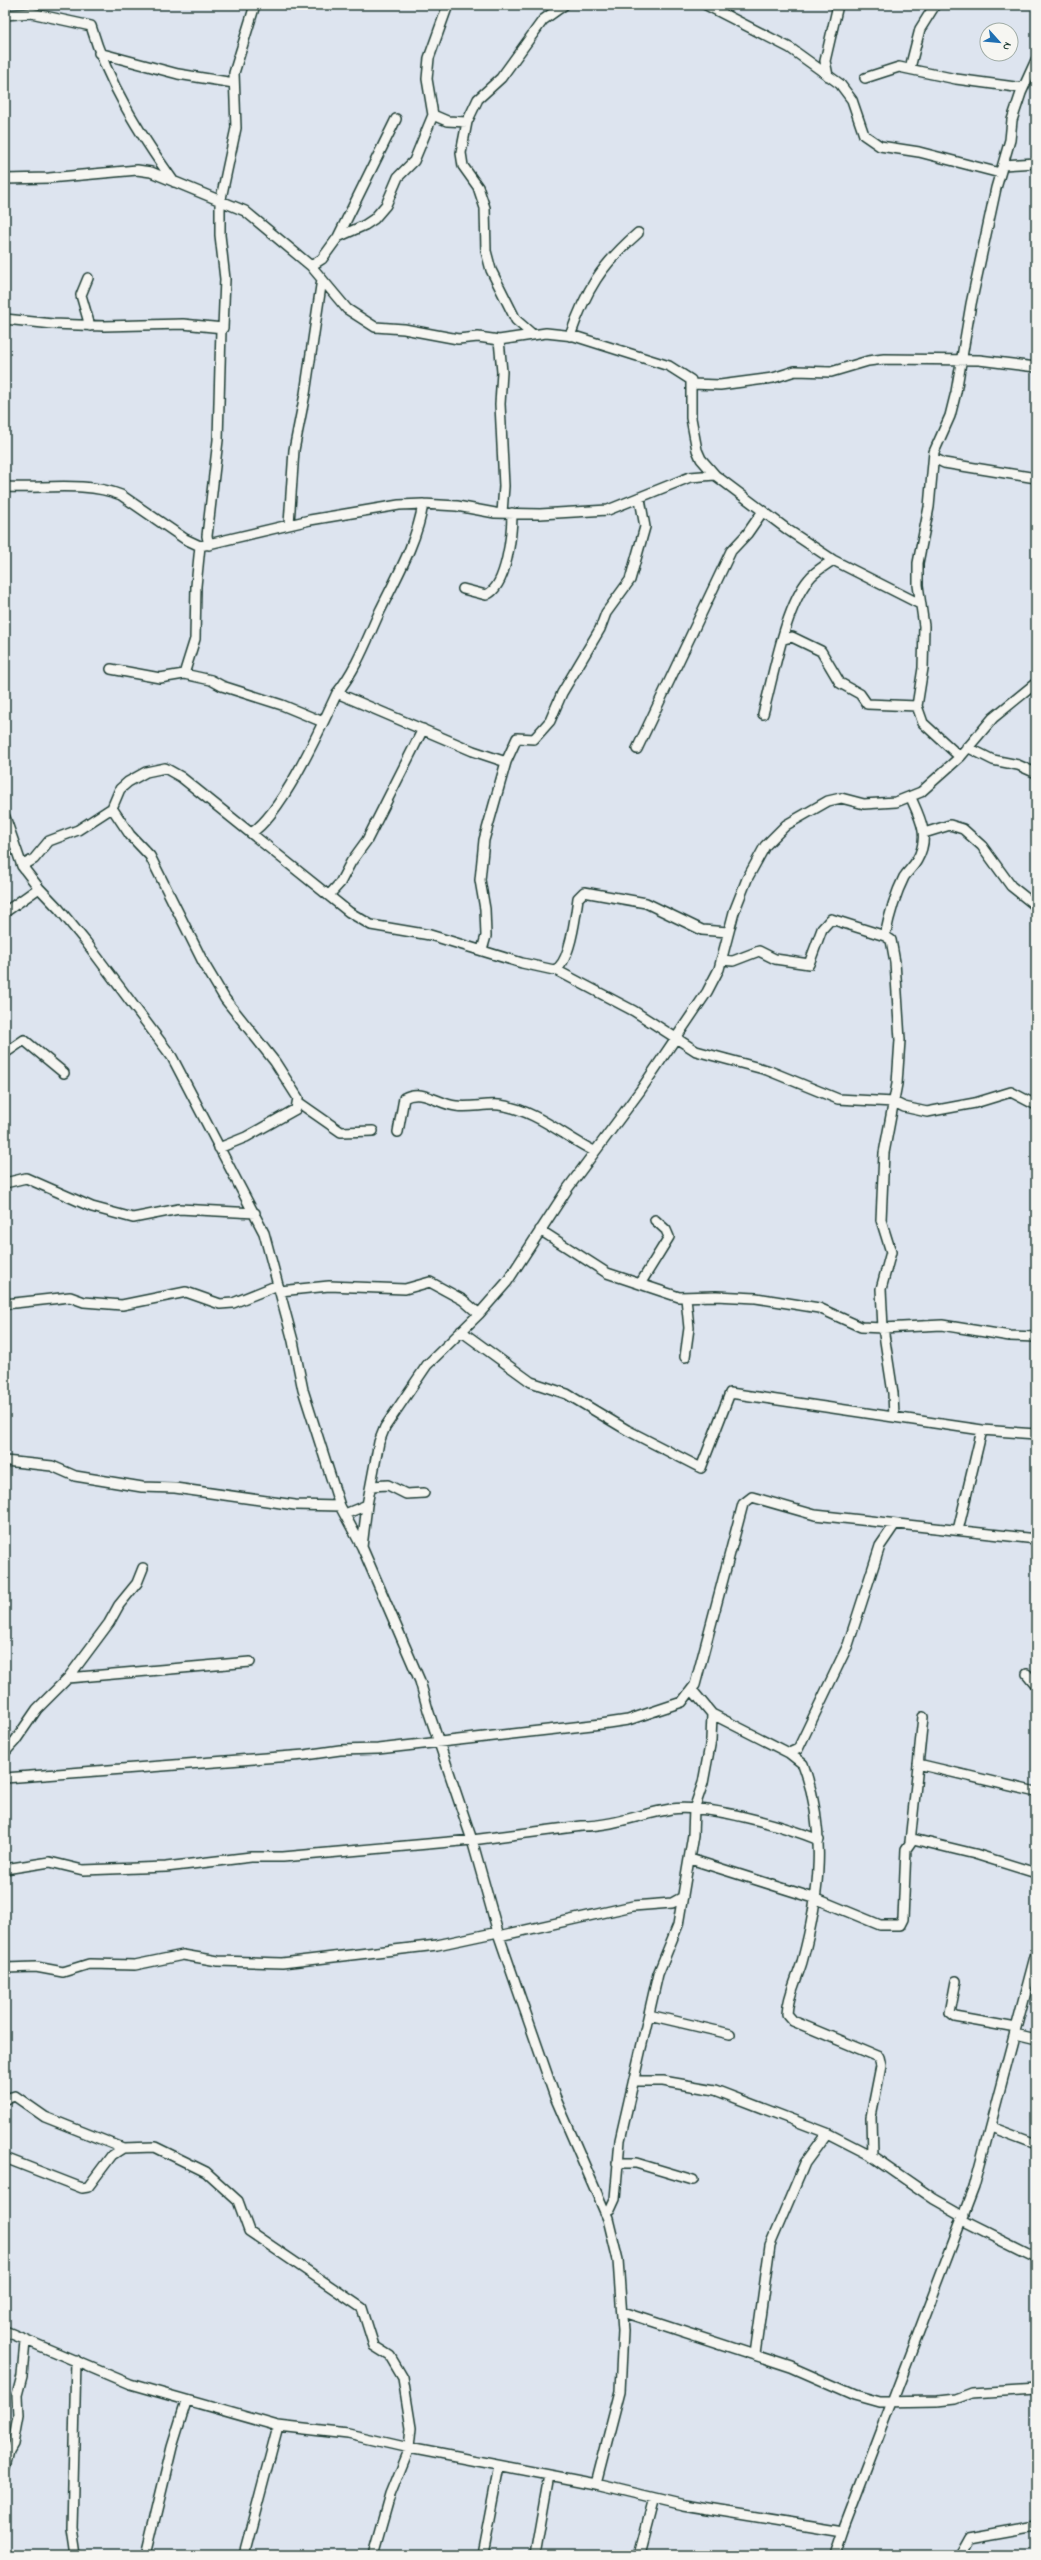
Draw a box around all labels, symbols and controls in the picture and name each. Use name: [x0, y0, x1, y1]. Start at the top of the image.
north arrow: [979, 22, 1019, 62]
text: N: [998, 39, 1016, 53]

